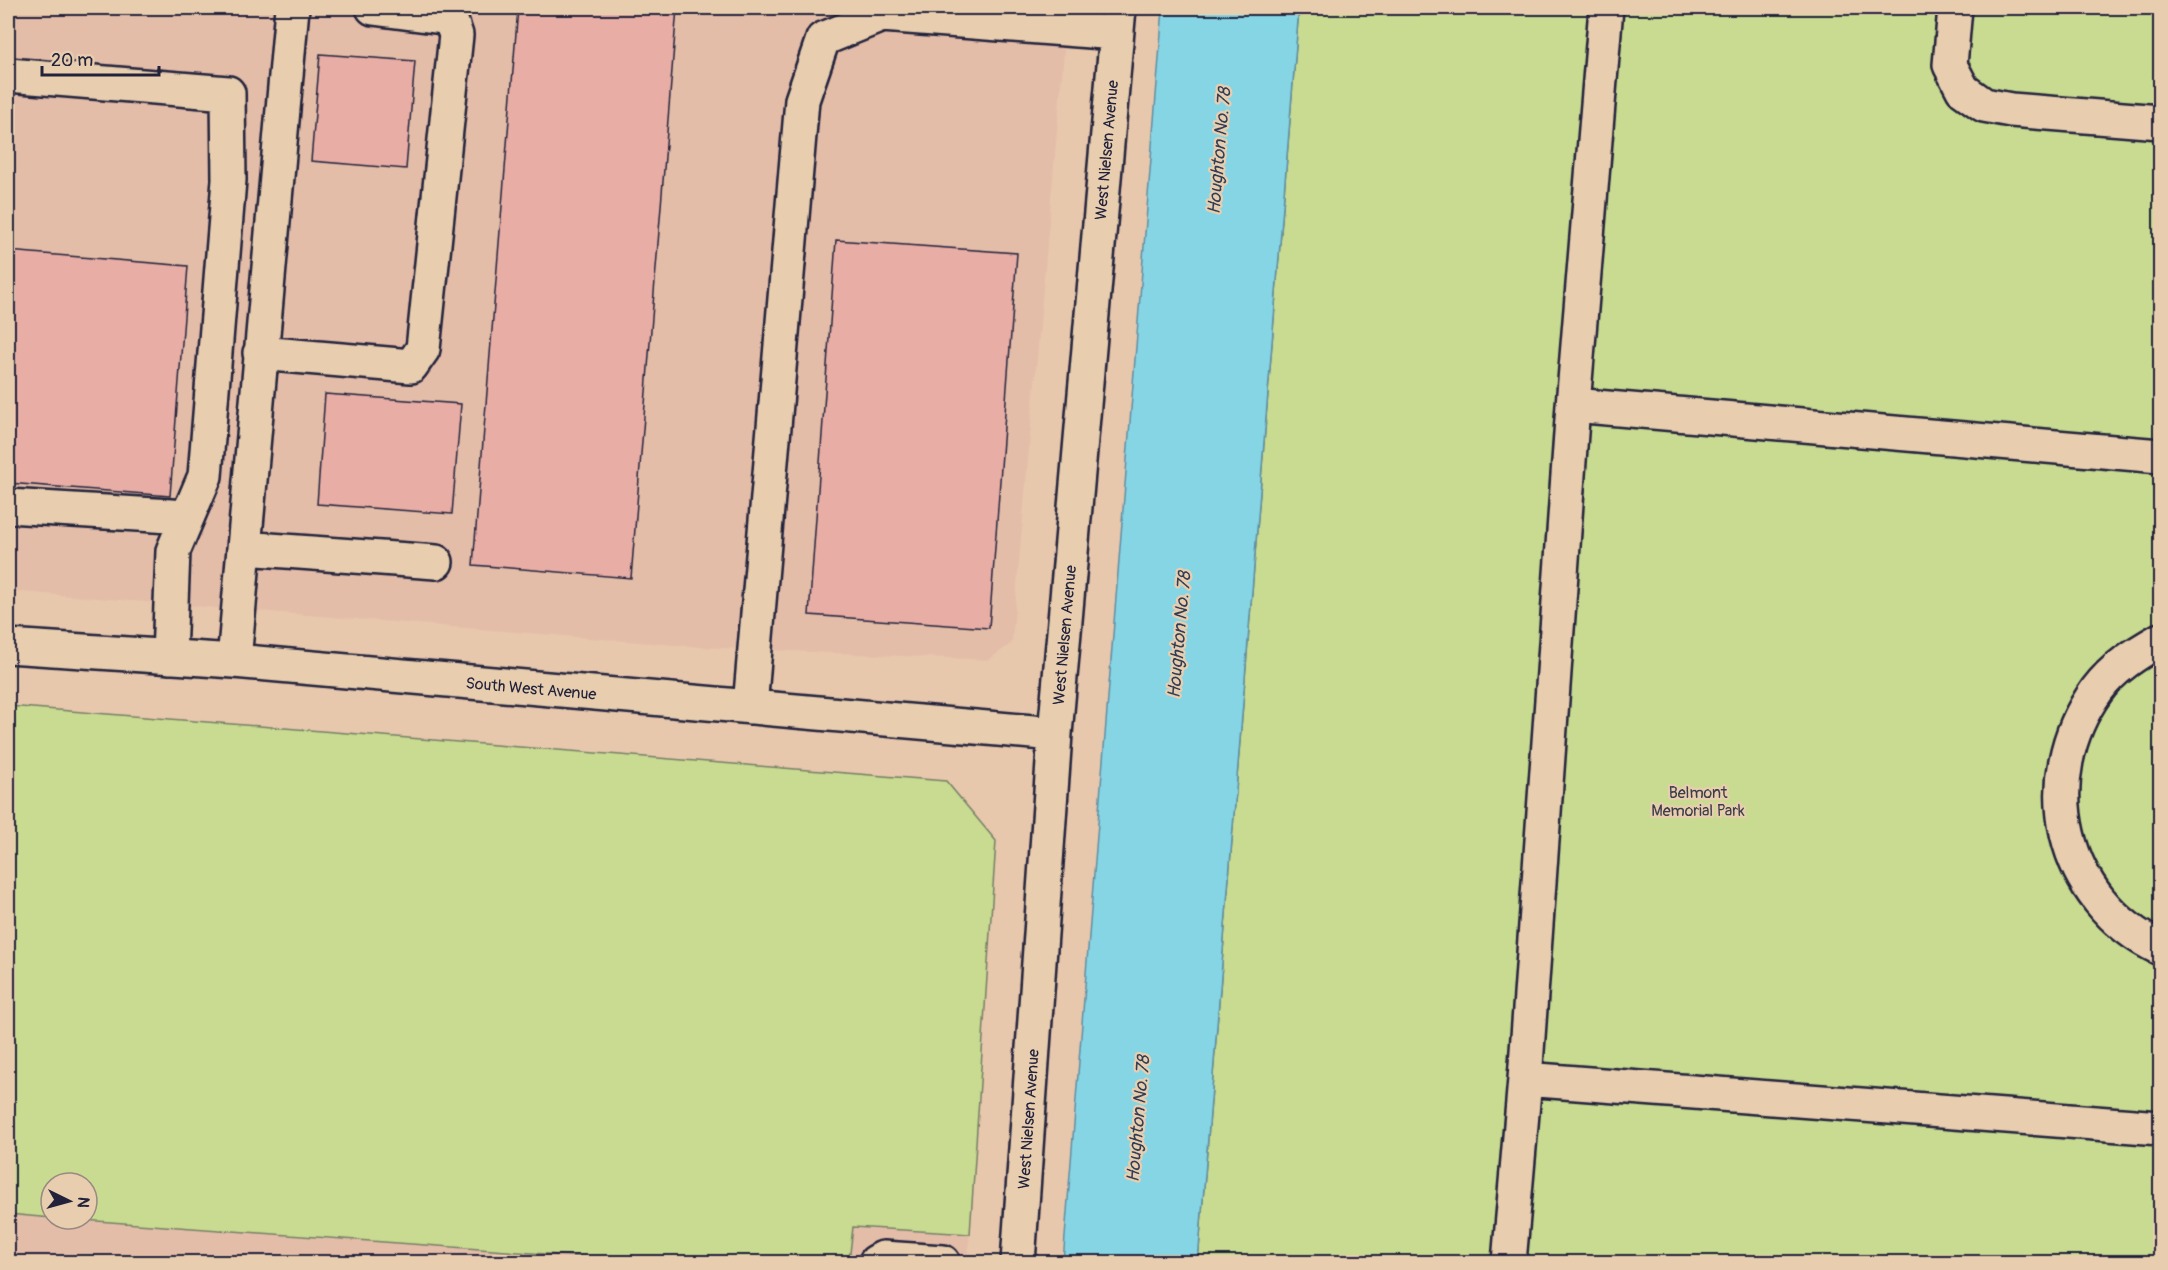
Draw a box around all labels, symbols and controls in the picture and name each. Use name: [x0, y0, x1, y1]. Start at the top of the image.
scale bar: [42, 39, 159, 77]
text: 20 m: [51, 49, 93, 72]
street label: West Nielsen Avenue: [1091, 79, 1123, 221]
water label: Houghton No. 78: [1203, 85, 1237, 215]
street label: West Nielsen Avenue: [1049, 564, 1081, 706]
water label: Houghton No. 78: [1163, 569, 1197, 699]
street label: South West Avenue: [465, 673, 597, 705]
park label: Belmont Memorial Park: [1651, 783, 1745, 821]
street label: West Nielsen Avenue: [1014, 1048, 1044, 1190]
water label: Houghton No. 78: [1122, 1053, 1156, 1183]
north arrow: [39, 1171, 99, 1231]
text: N: [72, 1196, 93, 1209]

